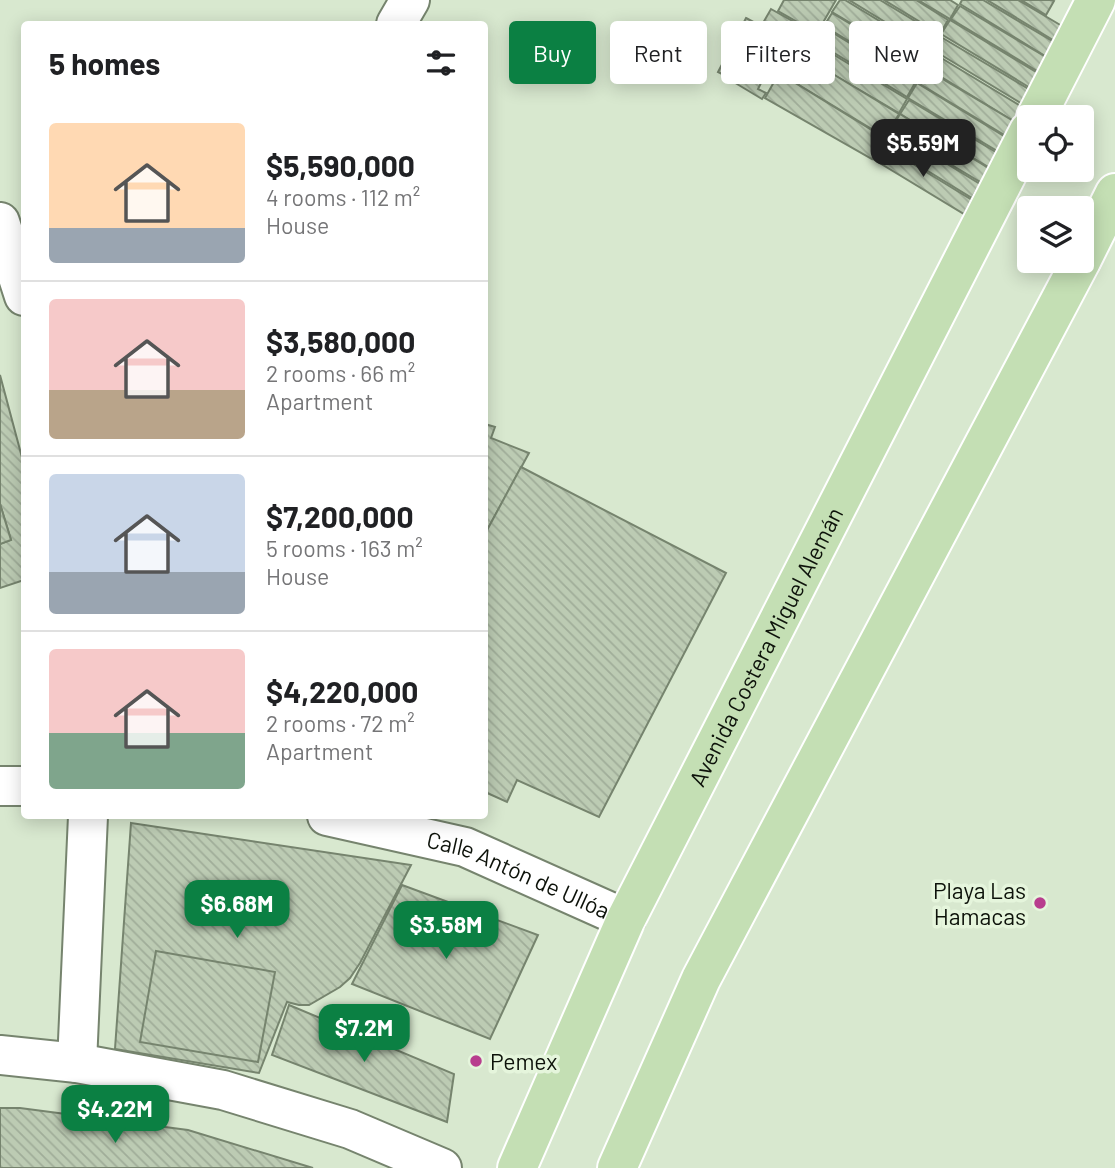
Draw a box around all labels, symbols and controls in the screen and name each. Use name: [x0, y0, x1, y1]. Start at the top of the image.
chip: Buy: [509, 21, 596, 84]
chip: Rent: [610, 21, 707, 84]
chip: Filters: [721, 21, 835, 84]
chip: New: [849, 21, 943, 84]
icon: filters: [422, 44, 460, 82]
text: 5 homes: [49, 45, 160, 81]
map controls: [1017, 105, 1094, 273]
button: locate: [1017, 105, 1094, 182]
pin: $5.59M: [866, 120, 980, 179]
text: $5.59M: [887, 128, 959, 156]
text: $5,590,000: [266, 147, 415, 183]
icon: home: [105, 151, 189, 235]
text: 4 rooms · 112 m²: [266, 183, 420, 211]
button: layers: [1017, 196, 1094, 273]
text: House: [266, 211, 329, 239]
text: $3,580,000: [266, 323, 415, 359]
icon: home: [105, 327, 189, 411]
text: 2 rooms · 66 m²: [266, 359, 415, 387]
text: Apartment: [266, 387, 373, 415]
text: $7,200,000: [266, 498, 413, 534]
icon: home: [105, 502, 189, 586]
street label: Avenida Costera Miguel Alemán: [682, 502, 848, 791]
text: 5 rooms · 163 m²: [266, 534, 423, 562]
text: House: [266, 562, 329, 590]
text: $4,220,000: [266, 673, 418, 709]
icon: home: [105, 677, 189, 761]
text: 2 rooms · 72 m²: [266, 709, 415, 737]
text: Apartment: [266, 737, 373, 765]
street label: Calle Antón de Ullóa: [425, 825, 614, 924]
place label: Playa Las Hamacas: [933, 876, 1026, 930]
pin: $6.68M: [180, 880, 294, 940]
text: $6.68M: [201, 889, 273, 917]
marker: Playa Las Hamacas: [1032, 895, 1048, 911]
pin: $3.58M: [389, 902, 503, 961]
text: $3.58M: [409, 910, 483, 938]
pin: $7.2M: [315, 1004, 413, 1064]
text: $7.2M: [335, 1013, 393, 1041]
place label: Pemex: [490, 1047, 557, 1075]
marker: Pemex: [468, 1053, 484, 1069]
pin: $4.22M: [58, 1086, 172, 1145]
text: $4.22M: [77, 1094, 153, 1122]

